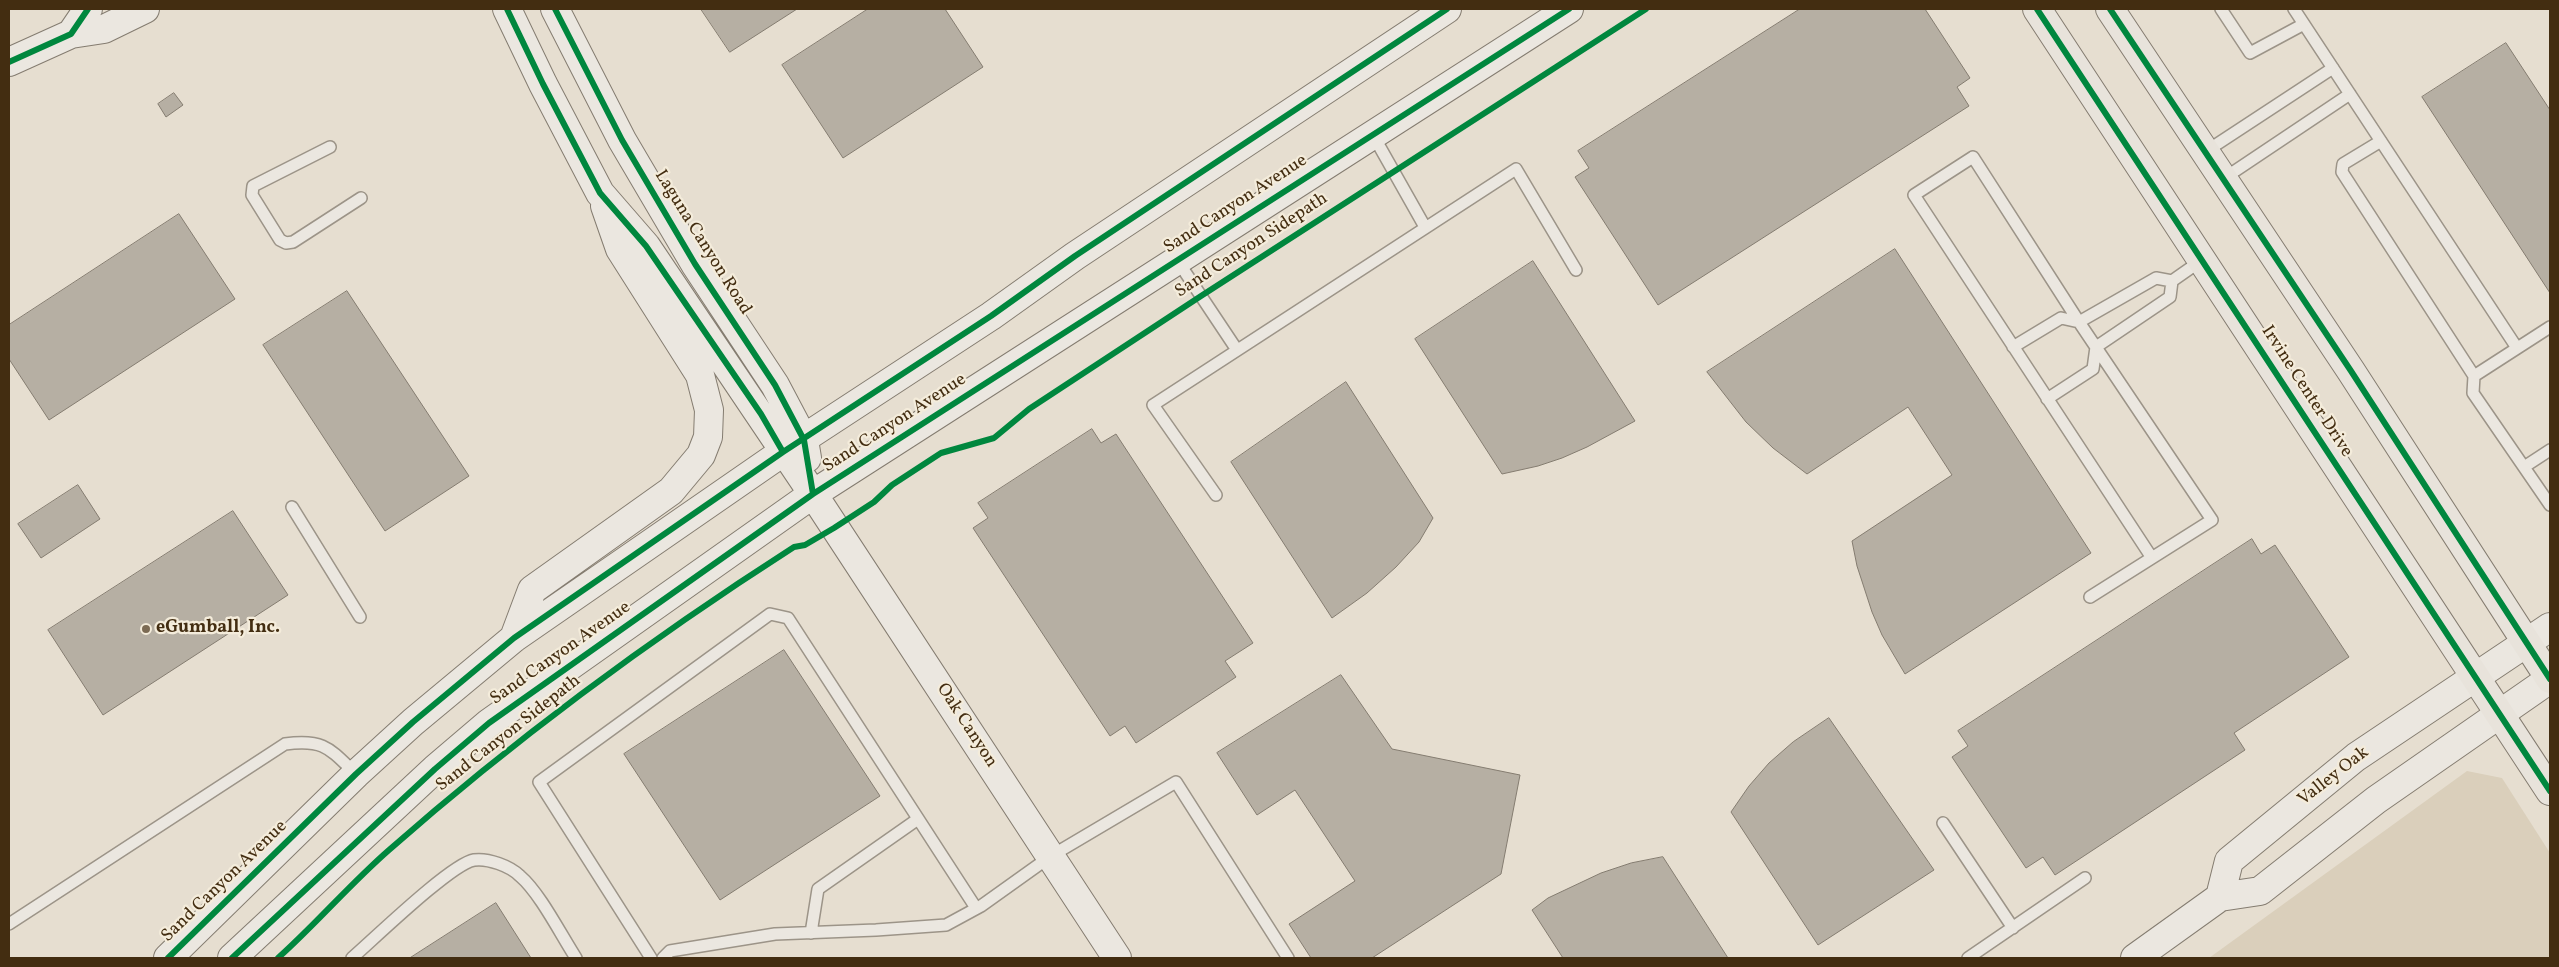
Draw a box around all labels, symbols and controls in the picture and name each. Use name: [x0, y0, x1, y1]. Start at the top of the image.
street label: Sand Canyon Avenue: [1160, 151, 1312, 259]
street label: Laguna Canyon Road: [649, 167, 755, 319]
street label: Sand Canyon Sidepath: [1172, 189, 1332, 303]
street label: Irvine Center Drive: [2255, 322, 2357, 462]
street label: Sand Canyon Avenue: [819, 370, 971, 478]
street label: Sand Canyon Avenue: [487, 597, 635, 711]
place label: eGumball, Inc.: [156, 618, 280, 640]
marker: eGumball, Inc.: [140, 623, 152, 635]
street label: Sand Canyon Sidepath: [432, 671, 586, 797]
street label: Oak Canyon: [931, 680, 1001, 772]
street label: Valley Oak: [2294, 743, 2374, 811]
street label: Sand Canyon Avenue: [158, 816, 292, 948]

